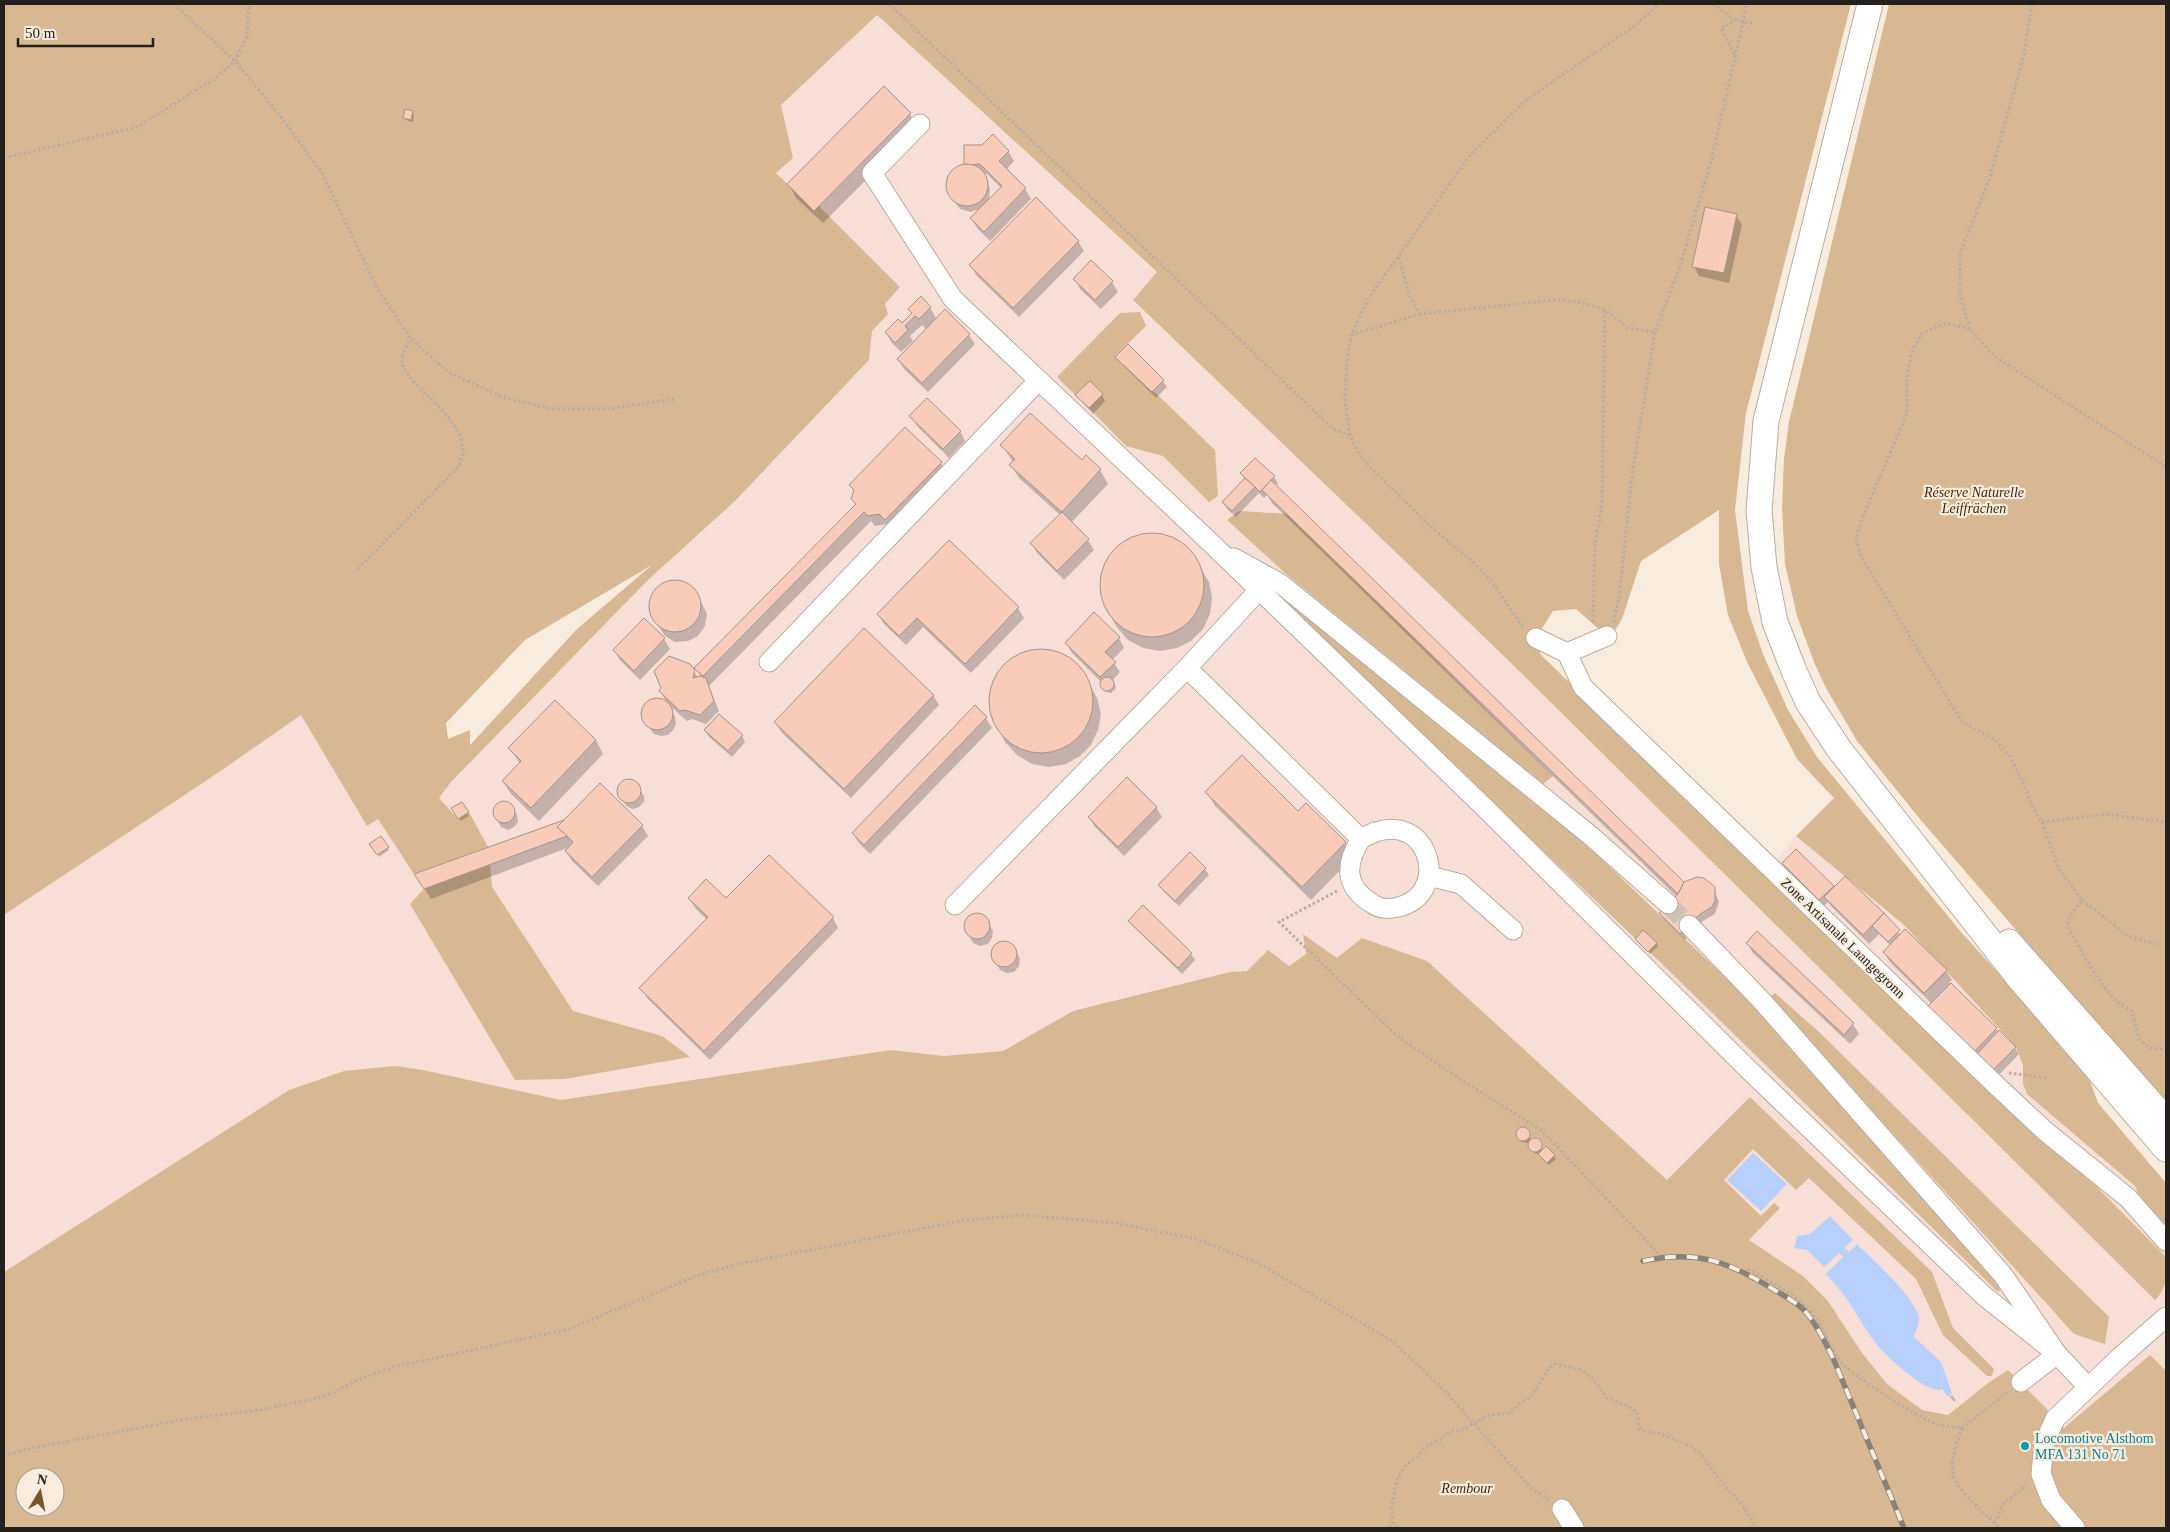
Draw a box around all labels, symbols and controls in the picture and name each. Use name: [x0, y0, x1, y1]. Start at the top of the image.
scale bar: [18, 15, 152, 47]
text: 50 m: [25, 25, 56, 41]
park label: Réserve Naturelle Leiffrächen: [1923, 485, 2024, 516]
street label: Zone Artisanale Laangegronn: [1778, 875, 1908, 1001]
place label: Locomotive Alsthom MFA 131 No 71: [2035, 1431, 2154, 1462]
marker: Locomotive Alsthom MFA 131 No 71: [2019, 1440, 2031, 1452]
north arrow: [15, 1467, 65, 1517]
text: N: [36, 1471, 48, 1488]
park label: Rembour: [1440, 1481, 1493, 1496]

